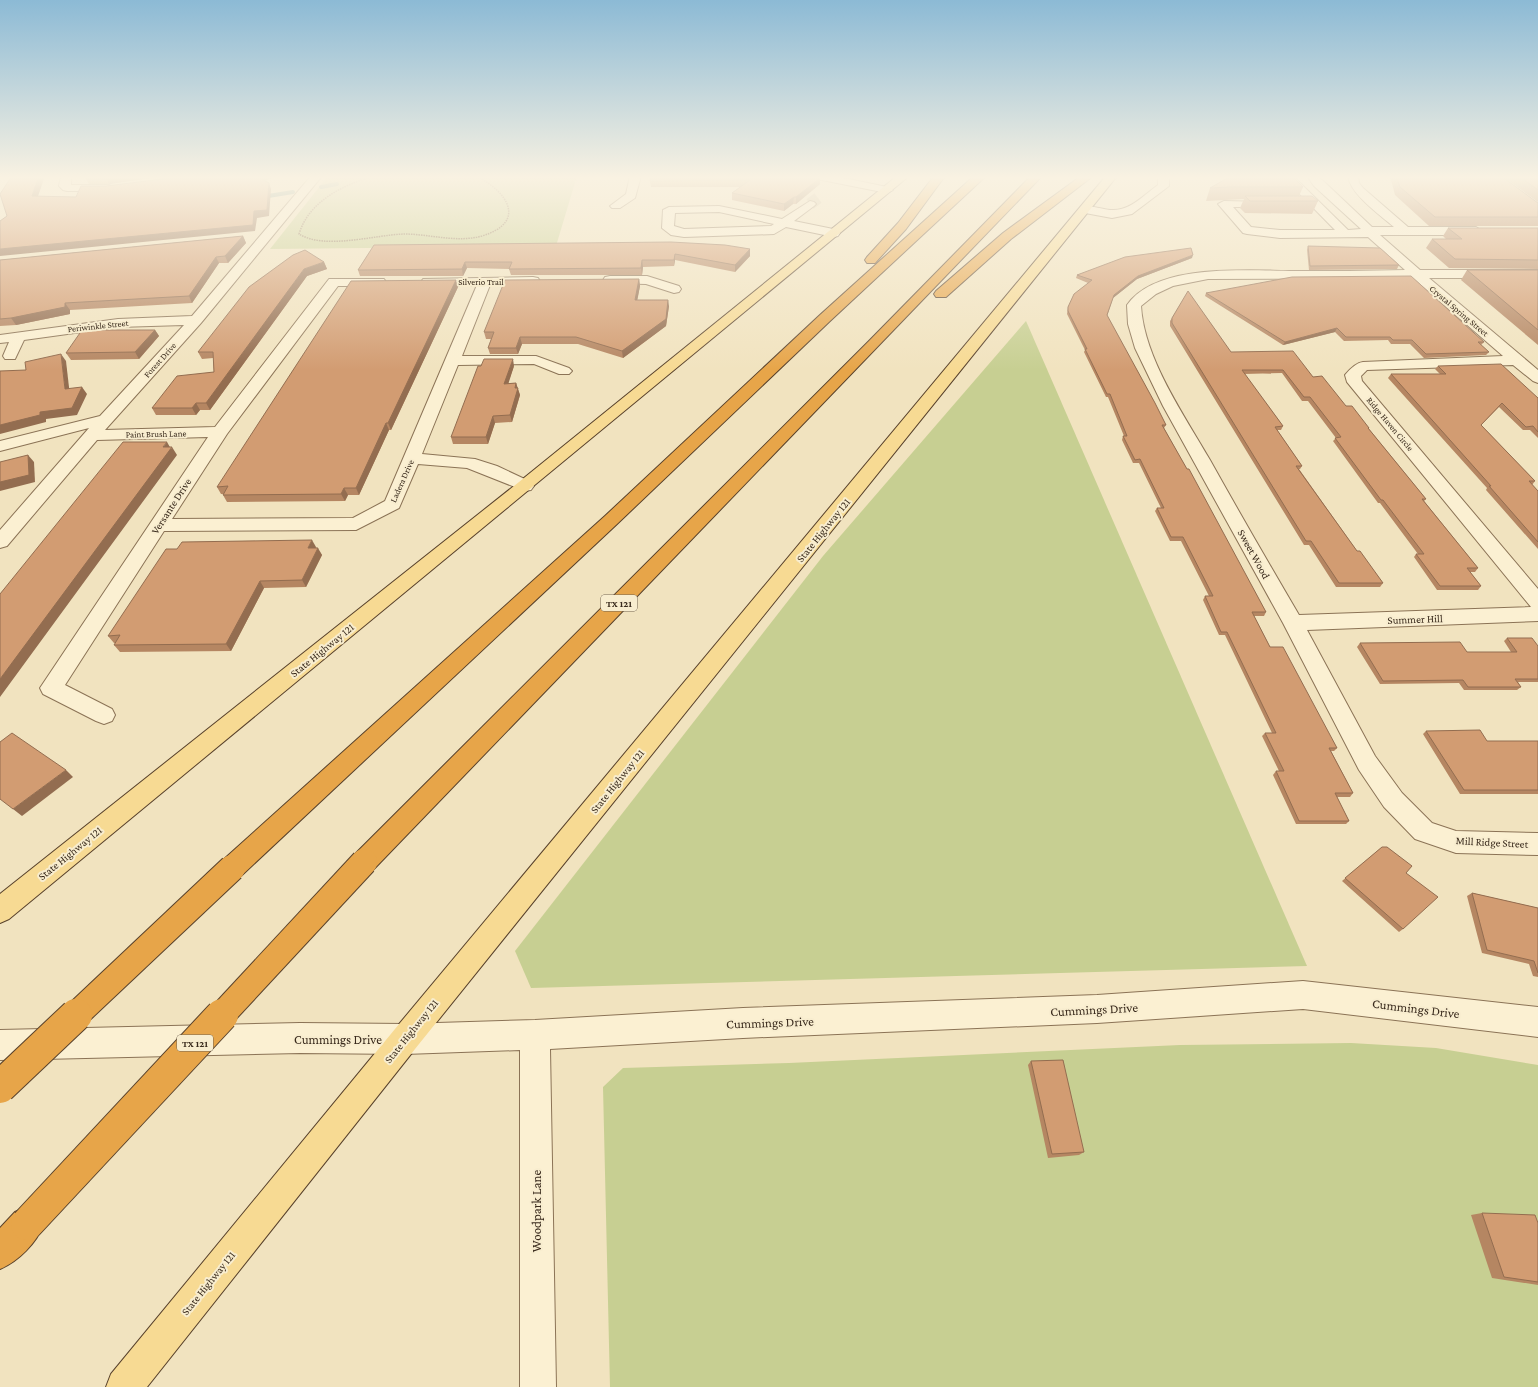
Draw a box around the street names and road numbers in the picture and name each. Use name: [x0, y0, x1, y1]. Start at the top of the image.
street label: Silverio Trail: [458, 277, 504, 287]
street label: Crystal Spring Street: [1428, 283, 1491, 339]
street label: Periwinkle Street: [67, 318, 130, 334]
street label: Forest Drive: [142, 340, 178, 379]
street label: Ridge Haven Circle: [1365, 395, 1415, 453]
street label: Paint Brush Lane: [126, 428, 187, 440]
street label: Ladera Drive: [388, 458, 416, 504]
street label: Versante Drive: [148, 476, 194, 536]
street label: State Highway 121: [794, 496, 853, 565]
street label: Sweet Wood: [1235, 527, 1273, 581]
road number: TX 121: [601, 595, 637, 611]
street label: Summer Hill: [1387, 612, 1443, 626]
street label: State Highway 121: [288, 620, 357, 680]
street label: State Highway 121: [588, 747, 647, 816]
street label: State Highway 121: [36, 823, 105, 883]
street label: Mill Ridge Street: [1455, 834, 1529, 851]
street label: Cummings Drive: [1371, 996, 1461, 1021]
street label: State Highway 121: [382, 997, 441, 1066]
street label: Cummings Drive: [1050, 1000, 1139, 1019]
street label: Cummings Drive: [726, 1013, 814, 1032]
street label: Cummings Drive: [294, 1032, 382, 1047]
road number: TX 121: [177, 1035, 213, 1051]
street label: Woodpark Lane: [529, 1170, 544, 1252]
street label: State Highway 121: [179, 1249, 238, 1318]

